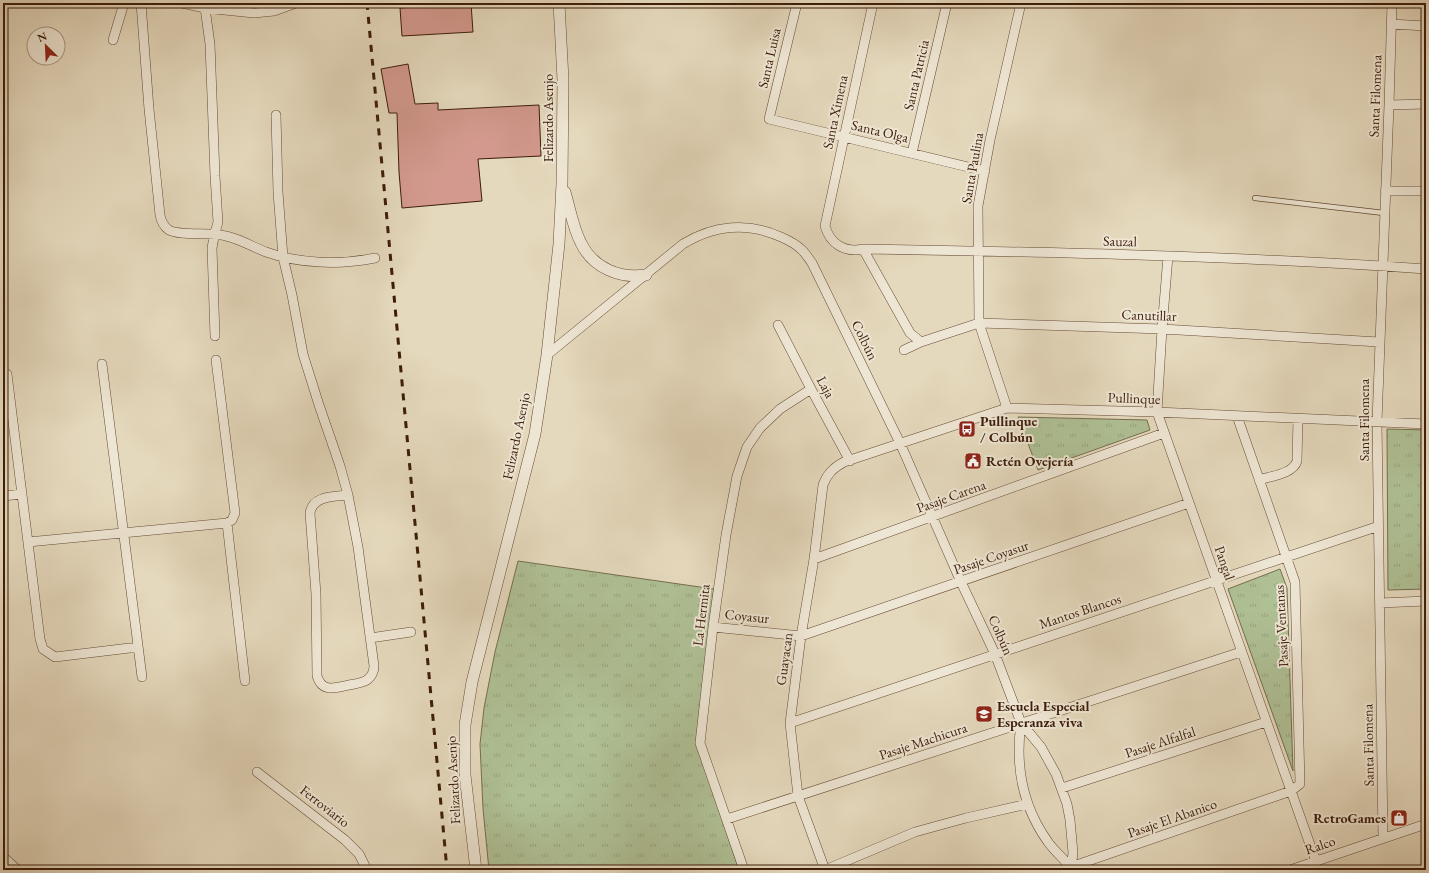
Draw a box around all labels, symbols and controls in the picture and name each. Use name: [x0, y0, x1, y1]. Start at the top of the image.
north arrow: [26, 26, 66, 66]
street label: Santa Luisa: [753, 26, 785, 90]
text: N: [35, 29, 49, 45]
street label: Santa Patricia: [899, 37, 933, 112]
street label: Santa Filomena: [1365, 54, 1385, 138]
street label: Santa Ximena: [818, 73, 852, 151]
street label: Felizardo Asenjo: [539, 74, 557, 162]
street label: Santa Olga: [850, 116, 911, 146]
street label: Santa Paulina: [957, 131, 987, 205]
street label: Sauzal: [1103, 232, 1138, 250]
street label: Canutillar: [1121, 305, 1177, 325]
street label: Colbún: [848, 317, 883, 363]
street label: Laja: [813, 373, 839, 401]
street label: Santa Filomena: [1355, 378, 1373, 461]
street label: Pullinque: [1107, 388, 1161, 408]
street label: Felizardo Asenjo: [498, 391, 534, 481]
place label: Pullinque / Colbún: [980, 412, 1037, 446]
bus stop icon: Pullinque / Colbún: [957, 419, 977, 439]
public building icon: Retén Ovejería: [963, 451, 983, 471]
place label: Retén Ovejería: [986, 452, 1074, 470]
street label: Pasaje Carena: [914, 475, 989, 517]
street label: Pasaje Coyasur: [951, 536, 1031, 578]
street label: Pangal: [1211, 544, 1239, 583]
street label: La Hermita: [688, 583, 714, 647]
street label: Pasaje Ventanas: [1270, 584, 1292, 668]
street label: Mantos Blancos: [1037, 589, 1124, 633]
street label: Coyasur: [724, 605, 770, 627]
street label: Colbún: [984, 612, 1018, 658]
street label: Guayacan: [771, 631, 797, 687]
place label: Escuela Especial Esperanza viva: [997, 697, 1089, 731]
street label: Santa Filomena: [1358, 703, 1378, 786]
school or university icon: Escuela Especial Esperanza viva: [974, 704, 994, 724]
street label: Pasaje Machicura: [877, 718, 970, 764]
street label: Pasaje Alfalfal: [1122, 722, 1198, 762]
street label: Felizardo Asenjo: [442, 735, 464, 825]
street label: Ferroviario: [296, 781, 354, 831]
street label: Pasaje El Abanico: [1125, 794, 1219, 842]
shop icon: RetroGames: [1389, 808, 1409, 828]
place label: RetroGames: [1313, 809, 1386, 827]
street label: Ralco: [1302, 831, 1338, 859]

